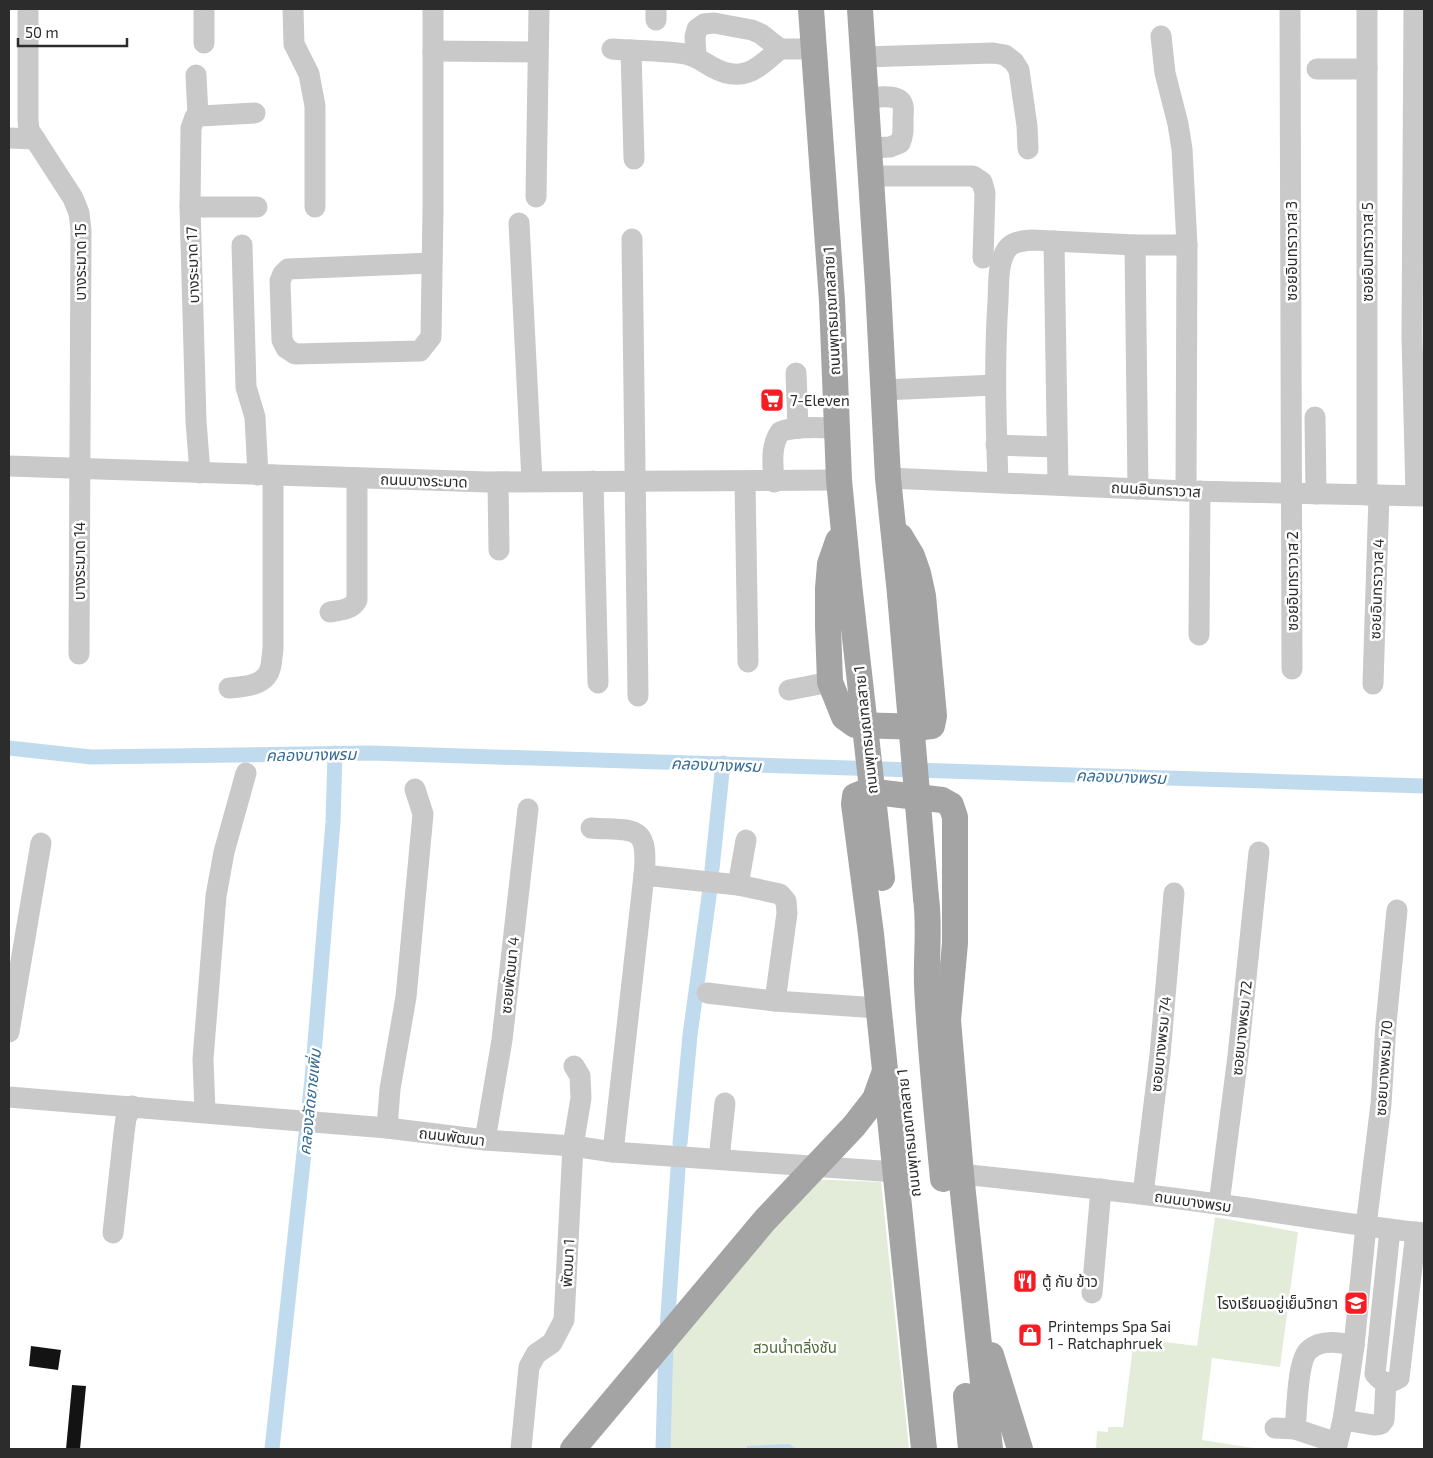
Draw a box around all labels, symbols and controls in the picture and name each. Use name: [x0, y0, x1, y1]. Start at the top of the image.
scale bar: [18, 15, 126, 47]
text: 50 m: [25, 23, 59, 41]
street label: ซอยอินทราวาส 3: [1282, 201, 1300, 301]
street label: ซอยอินทราวาส 5: [1358, 202, 1376, 302]
street label: บางระมาด 15: [71, 223, 89, 301]
street label: บางระมาด 17: [182, 226, 202, 304]
street label: ถนนพุทธมณฑลสาย 1: [819, 246, 844, 376]
supermarket icon: 7-Eleven: [759, 387, 785, 413]
place label: 7-Eleven: [790, 391, 850, 409]
street label: ถนนบางระมาด: [380, 469, 468, 491]
street label: ถนนอินทราวาส: [1111, 478, 1202, 500]
street label: บางระมาด 14: [70, 522, 88, 600]
street label: ซอยอินทราวาส 2: [1283, 531, 1301, 631]
street label: ซอยอินทราวาส 4: [1365, 538, 1387, 640]
street label: ถนนพุทธมณฑลสาย 1: [849, 665, 882, 795]
water label: คลองบางพรม: [266, 744, 357, 764]
water label: คลองบางพรม: [671, 753, 763, 775]
water label: คลองบางพรม: [1076, 765, 1168, 787]
street label: ซอยพัฒนา 4: [496, 935, 522, 1015]
street label: ซอยบางพรม 72: [1227, 980, 1255, 1076]
street label: ซอยบางพรม 74: [1146, 995, 1174, 1093]
street label: ซอยบางพรม 70: [1371, 1019, 1395, 1117]
water label: คลองลัดยายเพิ่ม: [294, 1047, 324, 1156]
street label: ถนนพุทธมณฑลสาย 1: [892, 1068, 925, 1198]
street label: ถนนพัฒนา: [418, 1123, 486, 1149]
street label: ถนนบางพรม: [1153, 1187, 1233, 1215]
street label: พัฒนา 1: [557, 1238, 577, 1288]
restaurant icon: ตู้ กับ ข้าว: [1012, 1268, 1038, 1294]
place label: ตู้ กับ ข้าว: [1042, 1272, 1098, 1291]
school or university icon: โรงเรียนอยู่เย็นวิทยา: [1343, 1290, 1369, 1316]
place label: โรงเรียนอยู่เย็นวิทยา: [1217, 1294, 1338, 1313]
place label: Printemps Spa Sai 1 - Ratchaphruek: [1048, 1317, 1171, 1352]
shop icon: Printemps Spa Sai 1 - Ratchaphruek: [1017, 1322, 1043, 1348]
park label: สวนน้ำตลิ่งชัน: [753, 1337, 837, 1356]

